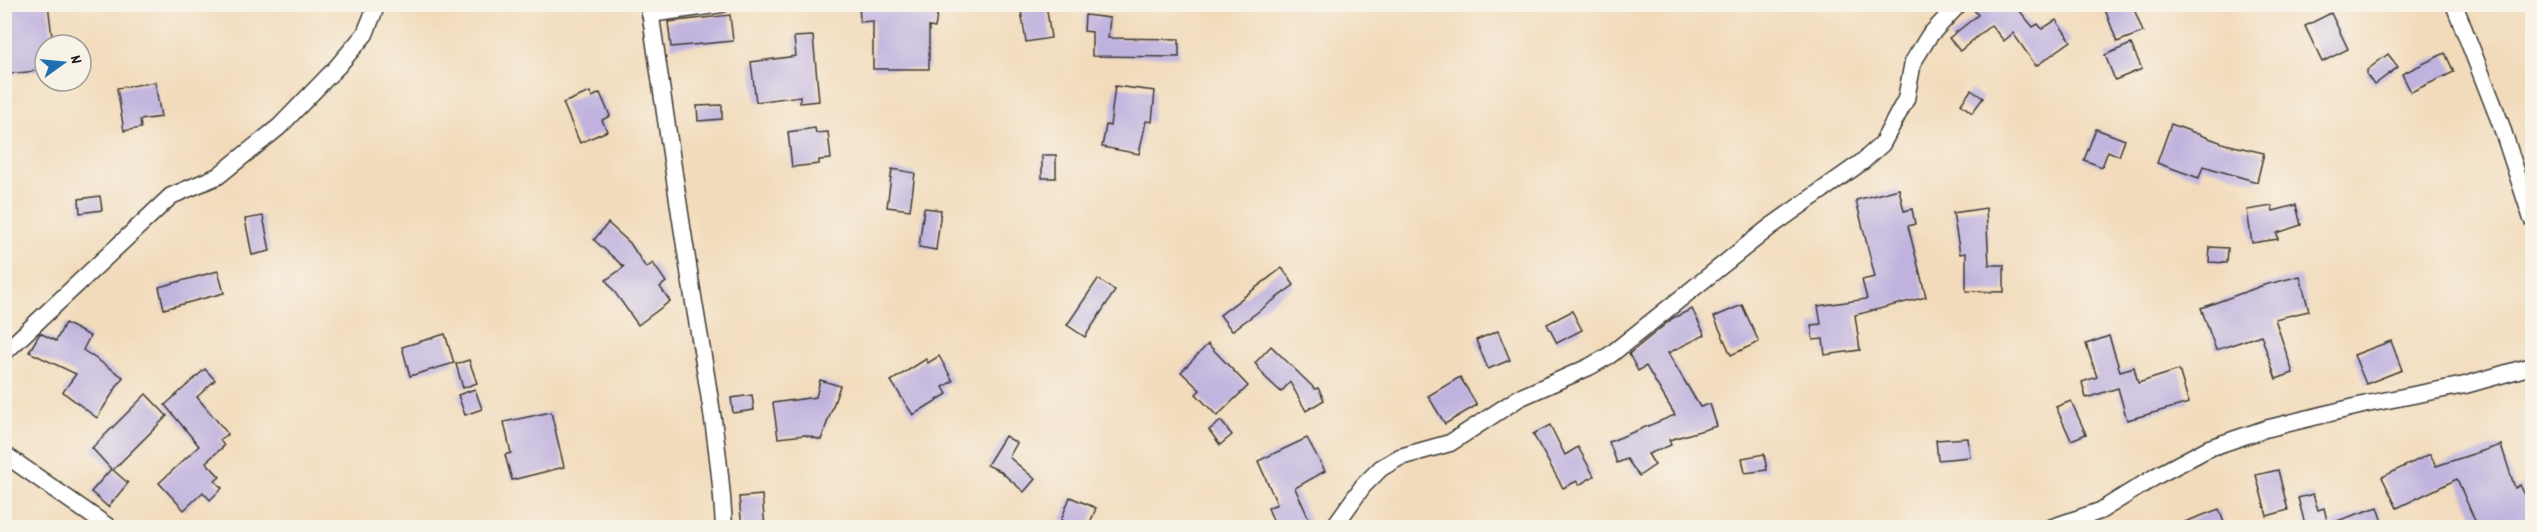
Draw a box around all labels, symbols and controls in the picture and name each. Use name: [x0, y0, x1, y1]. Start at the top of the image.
north arrow: [33, 33, 93, 93]
text: N: [63, 53, 87, 67]

